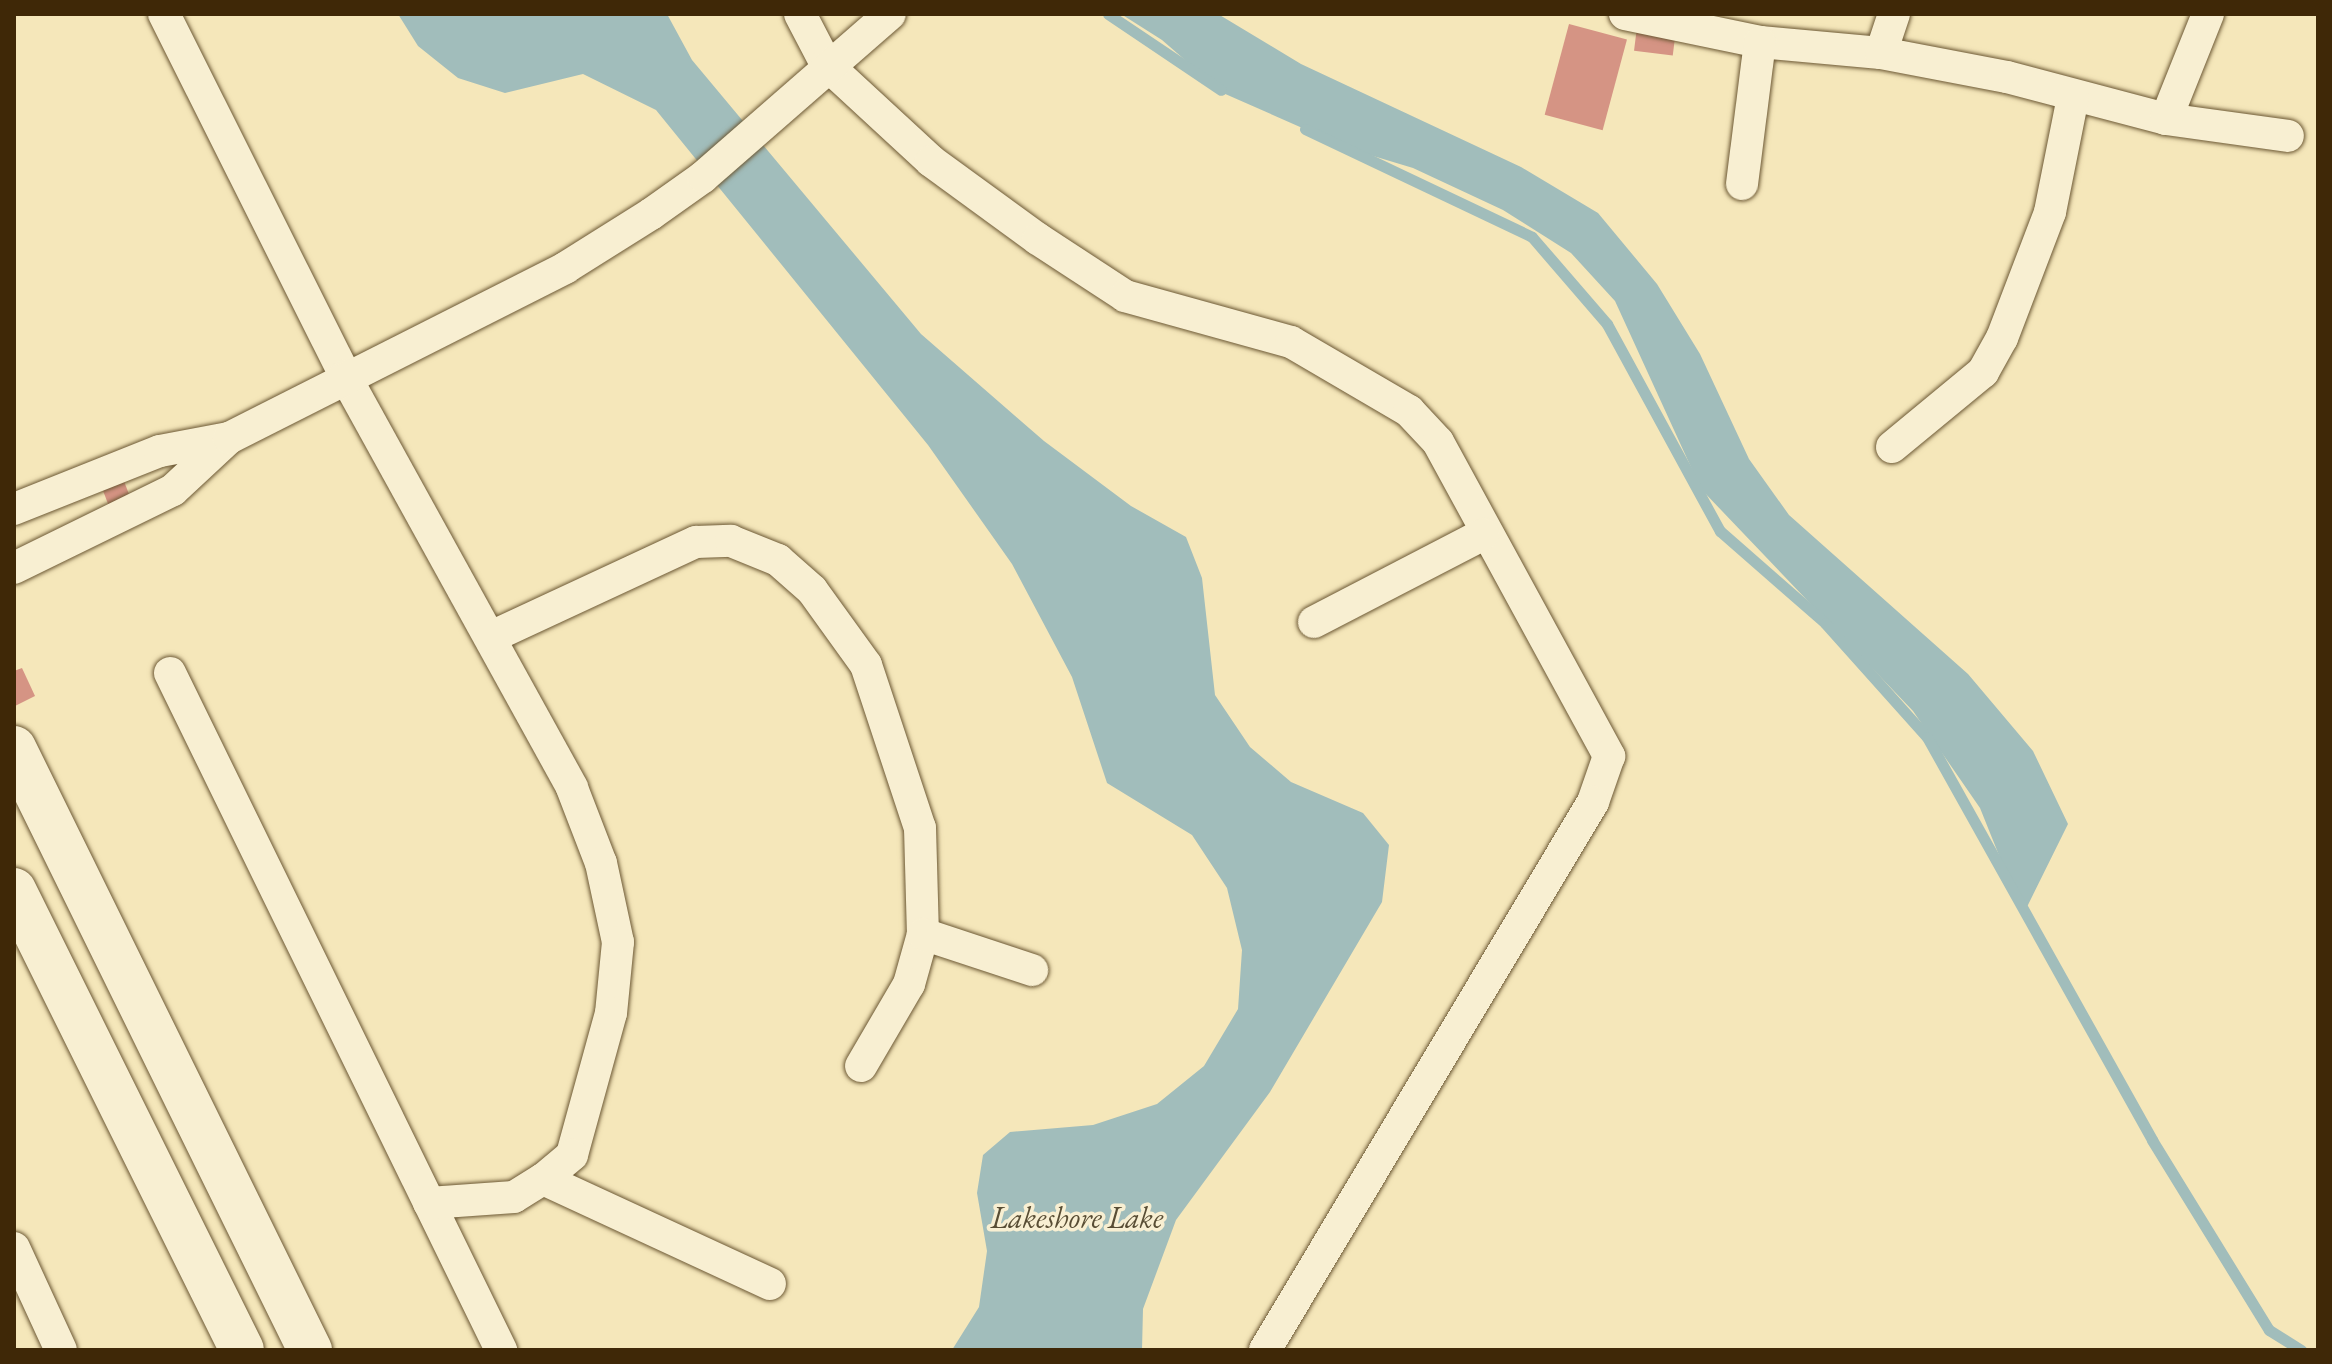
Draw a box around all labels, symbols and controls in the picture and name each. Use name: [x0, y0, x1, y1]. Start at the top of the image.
water label: Lakeshore Lake: [991, 1200, 1163, 1236]

